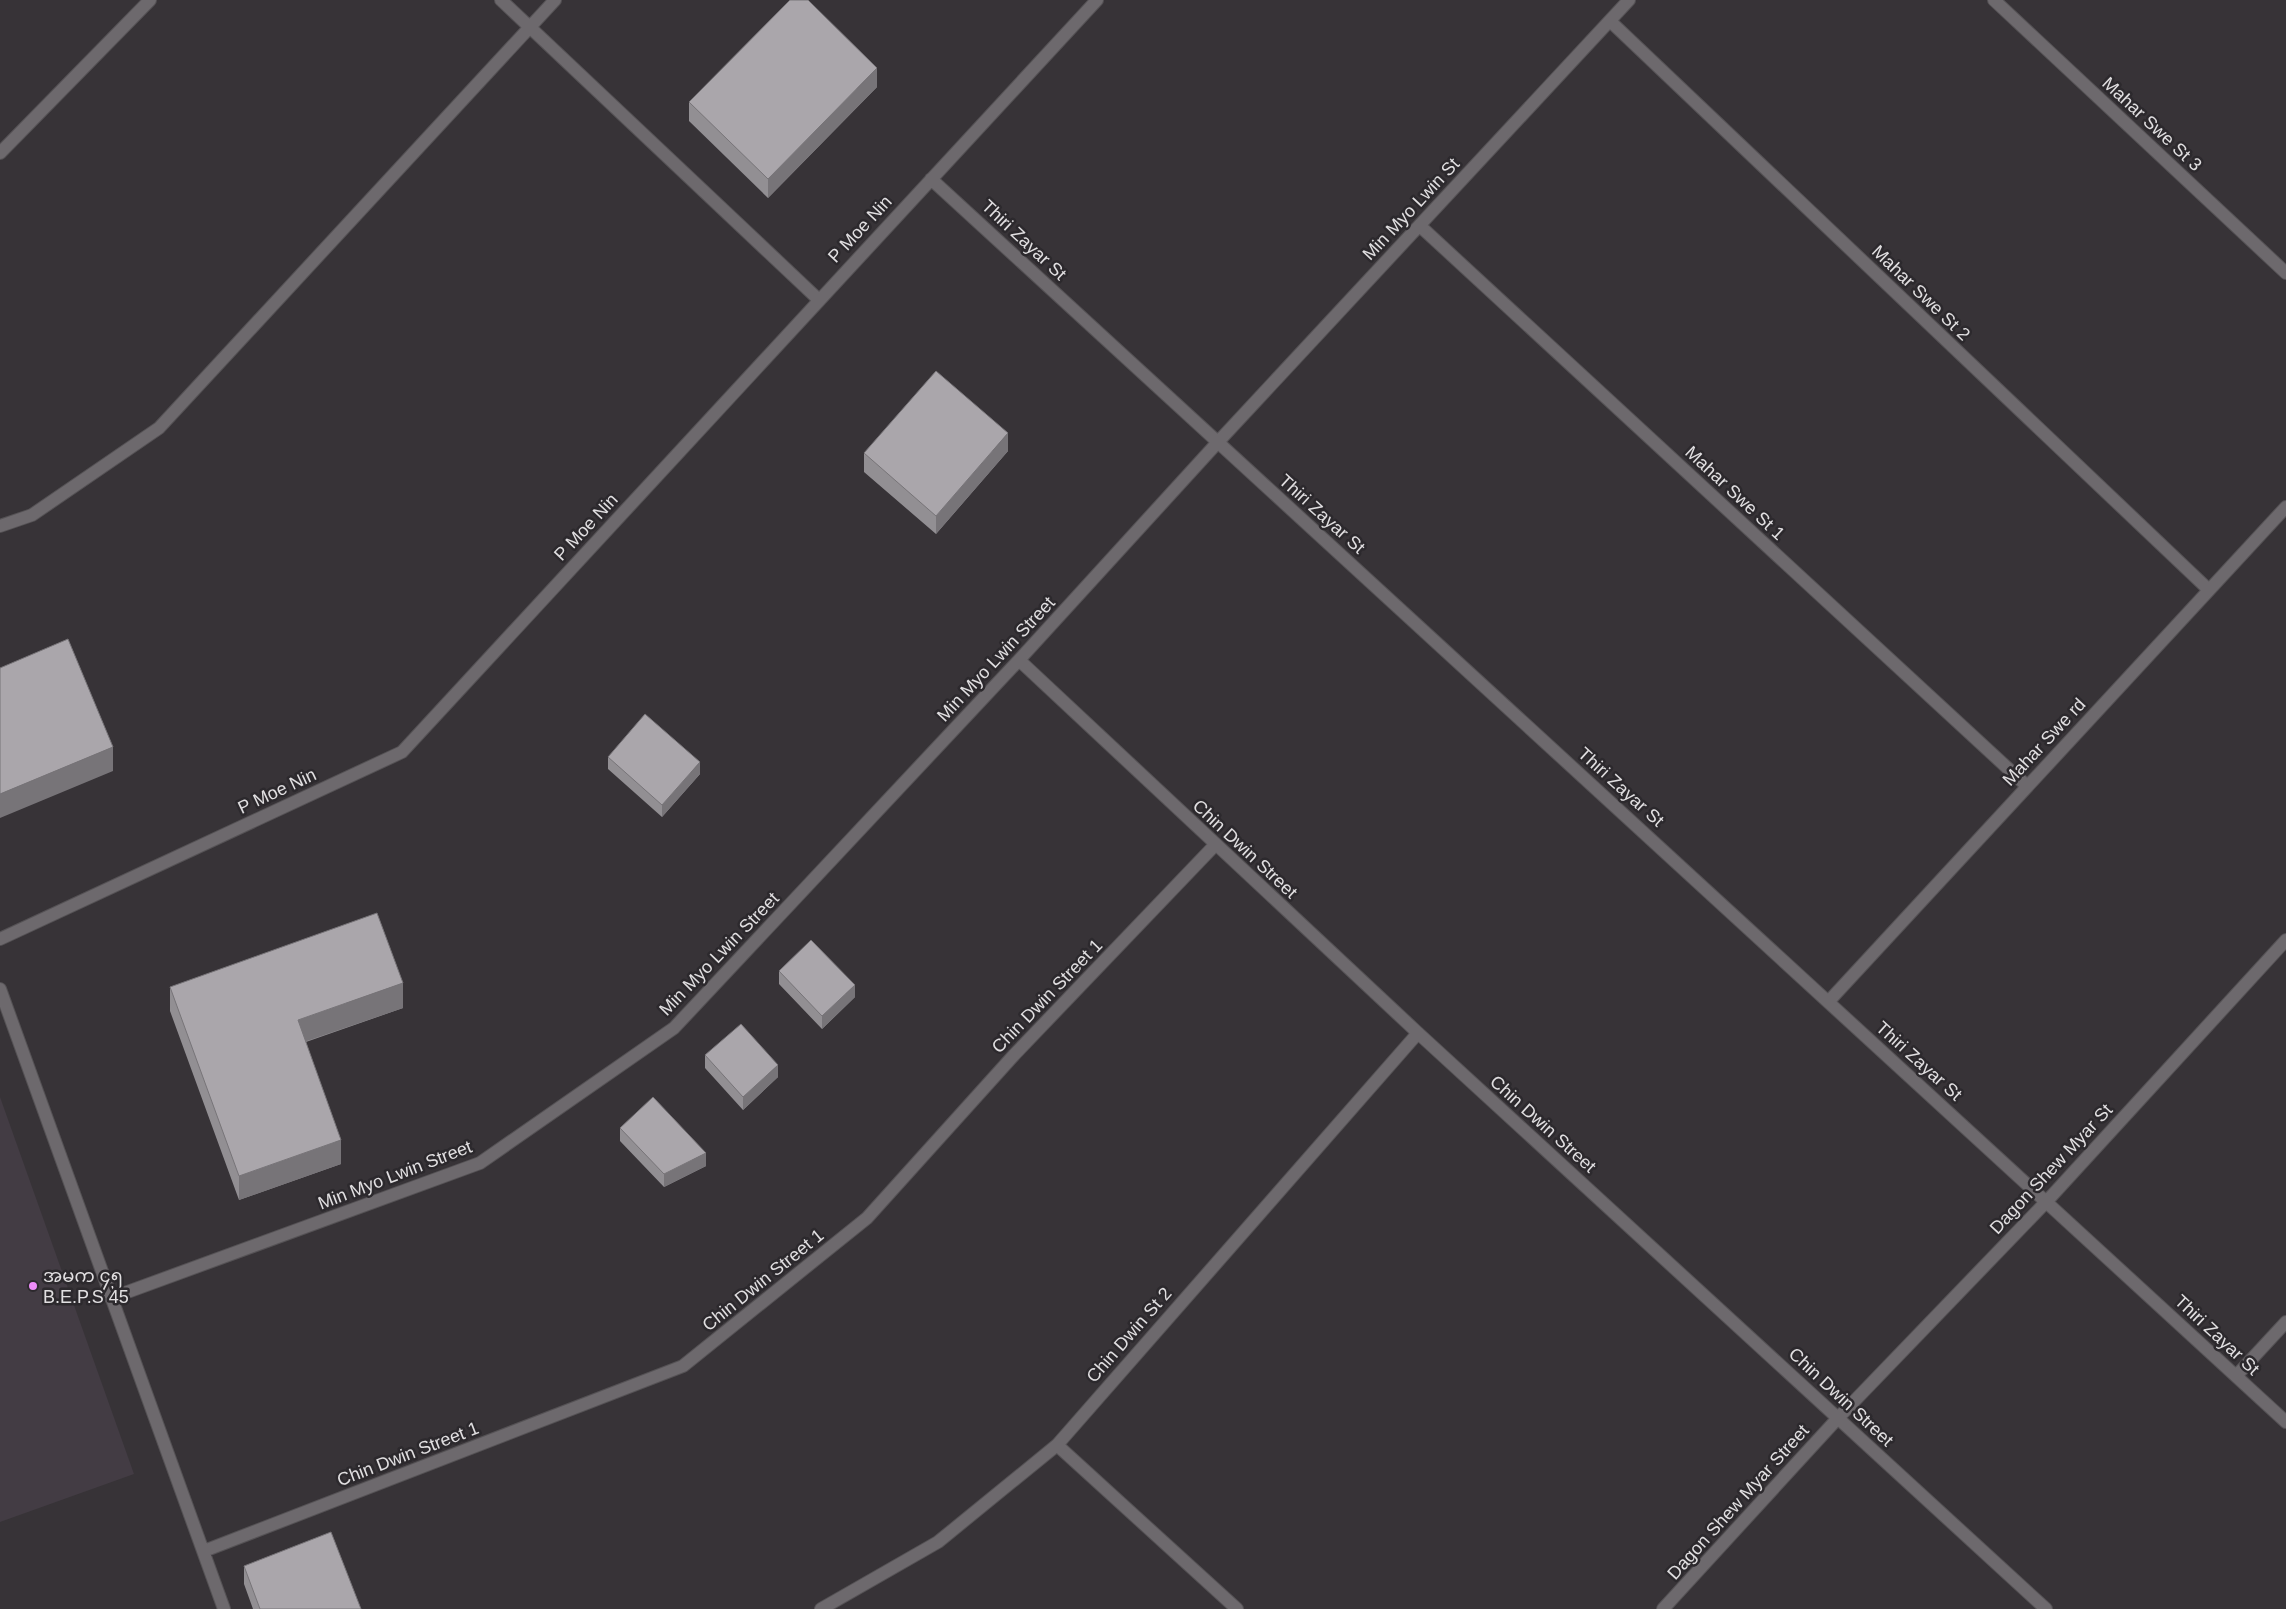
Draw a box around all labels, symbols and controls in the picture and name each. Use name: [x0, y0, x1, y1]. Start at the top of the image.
street label: Mahar Swe St 3: [2098, 73, 2206, 175]
street label: Min Myo Lwin St: [1359, 154, 1463, 264]
street label: P Moe Nin: [824, 192, 896, 266]
street label: Thiri Zayar St: [978, 196, 1070, 284]
street label: Mahar Swe St 2: [1868, 241, 1974, 345]
street label: Mahar Swe St 1: [1681, 442, 1789, 544]
street label: Thiri Zayar St: [1275, 470, 1369, 558]
street label: P Moe Nin: [550, 490, 622, 564]
street label: Min Myo Lwin Street: [933, 593, 1059, 725]
street label: Mahar Swe rd: [1998, 694, 2090, 790]
street label: Thiri Zayar St: [1574, 743, 1668, 831]
street label: P Moe Nin: [235, 764, 319, 818]
street label: Chin Dwin Street: [1189, 796, 1301, 902]
street label: Min Myo Lwin Street: [655, 888, 783, 1020]
street label: Chin Dwin Street 1: [988, 935, 1106, 1057]
street label: Thiri Zayar St: [1872, 1017, 1966, 1105]
street label: Chin Dwin Street: [1486, 1071, 1600, 1177]
street label: Dagon Shew Myar St: [1986, 1100, 2116, 1238]
street label: Min Myo Lwin Street: [315, 1136, 475, 1214]
street label: Chin Dwin Street 1: [698, 1225, 828, 1335]
place label: အမက ၄၅ B.E.P.S 45: [43, 1266, 129, 1307]
marker: အမက ၄၅ B.E.P.S 45: [27, 1280, 39, 1292]
street label: Chin Dwin St 2: [1082, 1284, 1176, 1386]
street label: Thiri Zayar St: [2171, 1291, 2263, 1379]
street label: Chin Dwin Street: [1785, 1344, 1897, 1450]
street label: Chin Dwin Street 1: [334, 1418, 482, 1490]
street label: Dagon Shew Myar Street: [1663, 1421, 1813, 1583]

